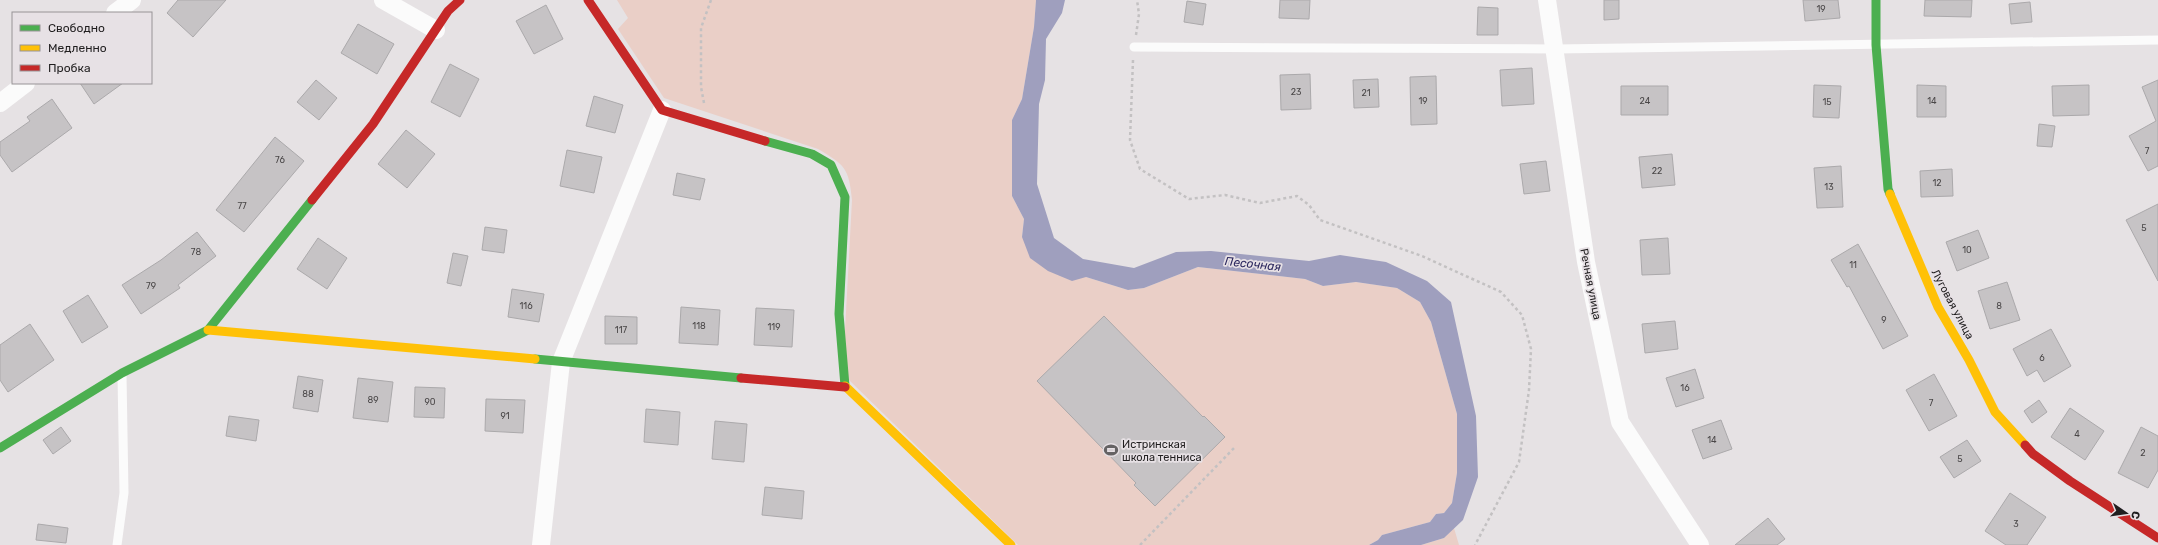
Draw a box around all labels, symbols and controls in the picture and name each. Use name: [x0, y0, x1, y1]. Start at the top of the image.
house number: 19: [1816, 4, 1826, 14]
legend: [12, 12, 152, 84]
text: Свободно: [48, 21, 105, 35]
text: Медленно: [48, 41, 107, 55]
text: Пробка: [48, 61, 91, 75]
house number: 23: [1291, 87, 1301, 97]
house number: 21: [1361, 88, 1371, 98]
house number: 19: [1418, 96, 1428, 106]
house number: 24: [1640, 96, 1651, 106]
house number: 14: [1927, 96, 1937, 106]
house number: 15: [1822, 97, 1832, 107]
house number: 7: [2145, 146, 2150, 156]
house number: 76: [275, 155, 285, 165]
house number: 22: [1652, 166, 1662, 176]
house number: 12: [1932, 178, 1942, 188]
house number: 13: [1824, 182, 1834, 192]
house number: 77: [237, 201, 247, 211]
house number: 5: [2141, 223, 2147, 233]
house number: 10: [1962, 245, 1972, 255]
house number: 78: [191, 247, 201, 257]
street label: Речная улица: [1577, 247, 1604, 321]
water label: Песочная: [1224, 254, 1282, 274]
house number: 11: [1849, 260, 1857, 270]
street label: Луговая улица: [1929, 267, 1976, 341]
house number: 79: [146, 281, 156, 291]
house number: 116: [519, 301, 533, 311]
house number: 8: [1996, 301, 2002, 311]
house number: 9: [1881, 315, 1887, 325]
house number: 118: [692, 321, 706, 331]
house number: 119: [767, 322, 781, 332]
house number: 117: [615, 325, 628, 335]
house number: 6: [2039, 353, 2045, 363]
house number: 16: [1680, 383, 1690, 393]
house number: 88: [302, 389, 314, 399]
house number: 89: [367, 395, 379, 405]
house number: 90: [424, 397, 436, 407]
house number: 7: [1929, 398, 1934, 408]
house number: 91: [500, 411, 510, 421]
house number: 4: [2074, 429, 2080, 439]
house number: 14: [1707, 435, 1717, 445]
place label: Истринская школа тенниса: [1122, 438, 1202, 464]
sports icon: Истринская школа тенниса: [1103, 442, 1119, 458]
house number: 2: [2140, 448, 2146, 458]
house number: 5: [1957, 454, 1963, 464]
north arrow: [2106, 493, 2146, 533]
text: С: [2128, 510, 2142, 521]
house number: 3: [2013, 519, 2019, 529]

